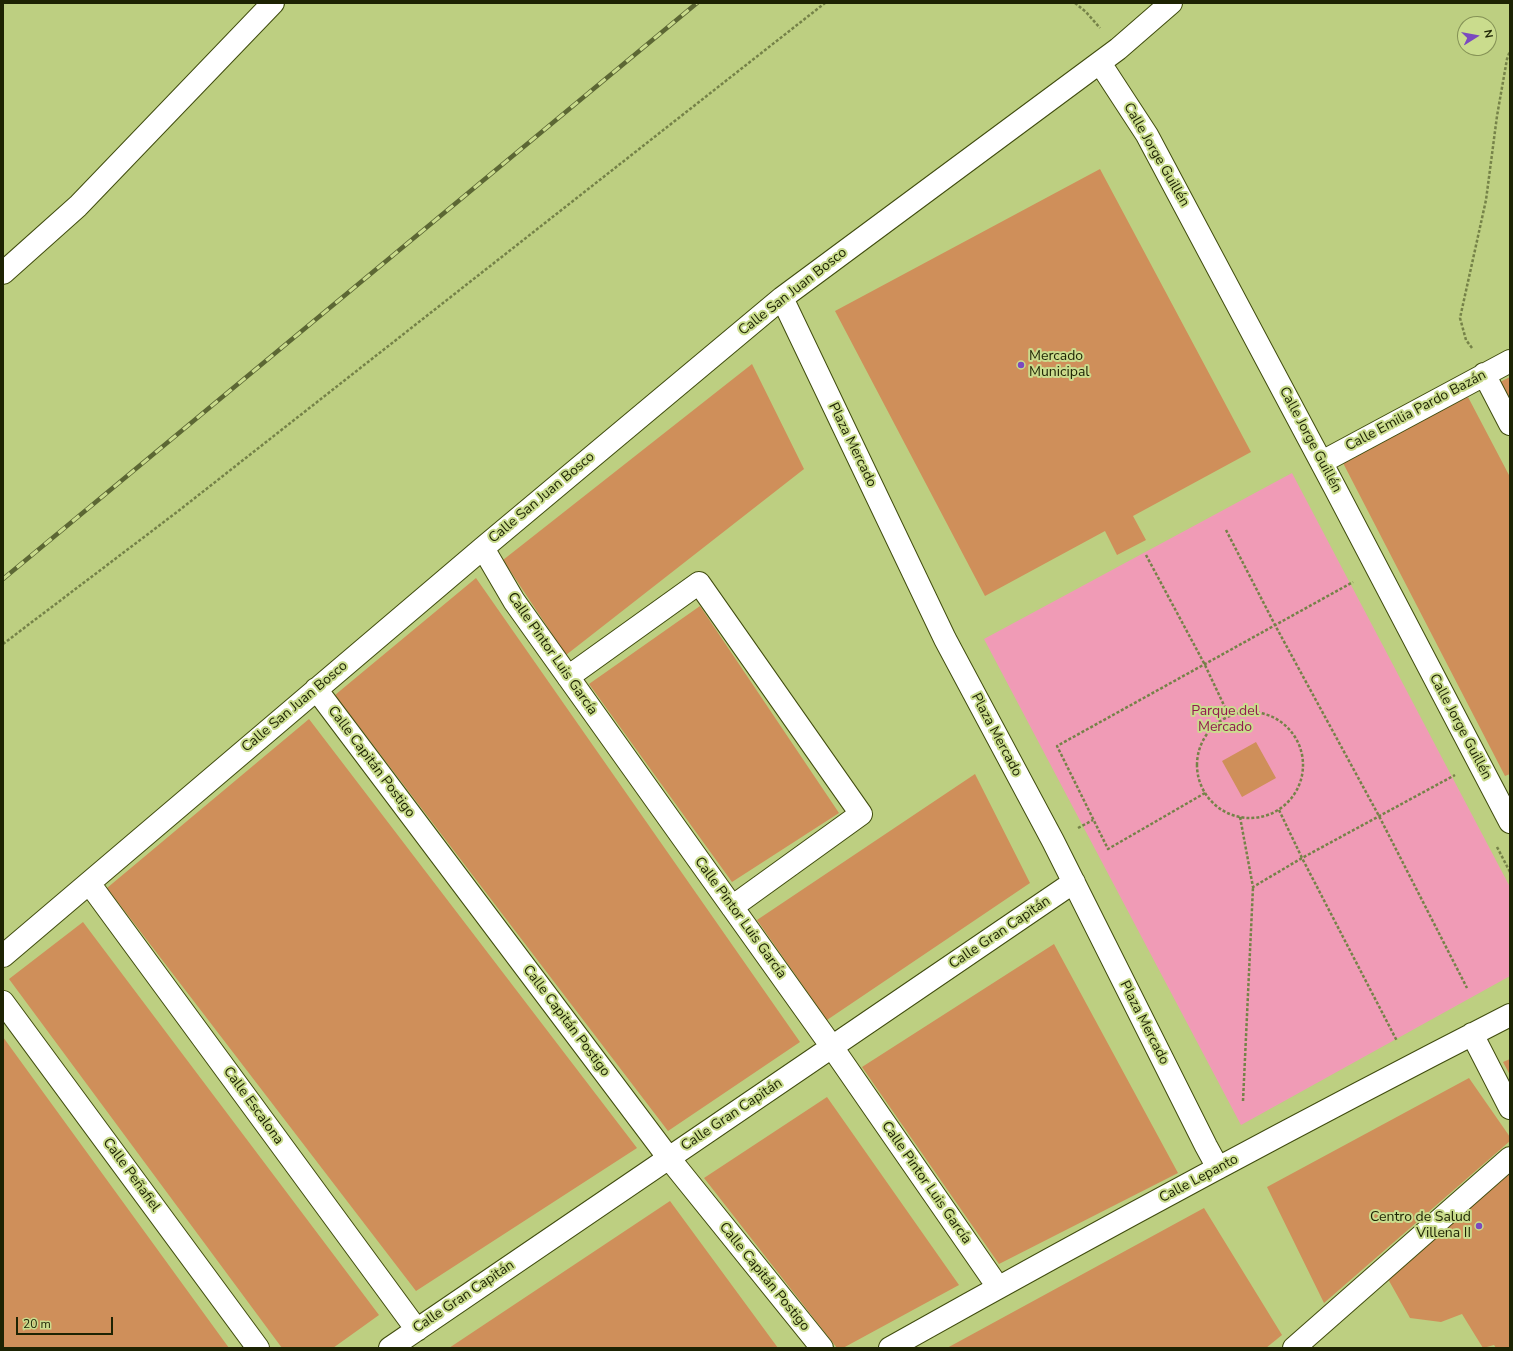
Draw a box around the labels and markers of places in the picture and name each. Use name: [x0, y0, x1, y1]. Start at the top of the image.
place label: Mercado Municipal: [1029, 349, 1089, 382]
marker: Mercado Municipal: [1016, 360, 1026, 370]
place label: Centro de Salud Villena II: [1370, 1210, 1471, 1242]
marker: Centro de Salud Villena II: [1474, 1221, 1484, 1231]

